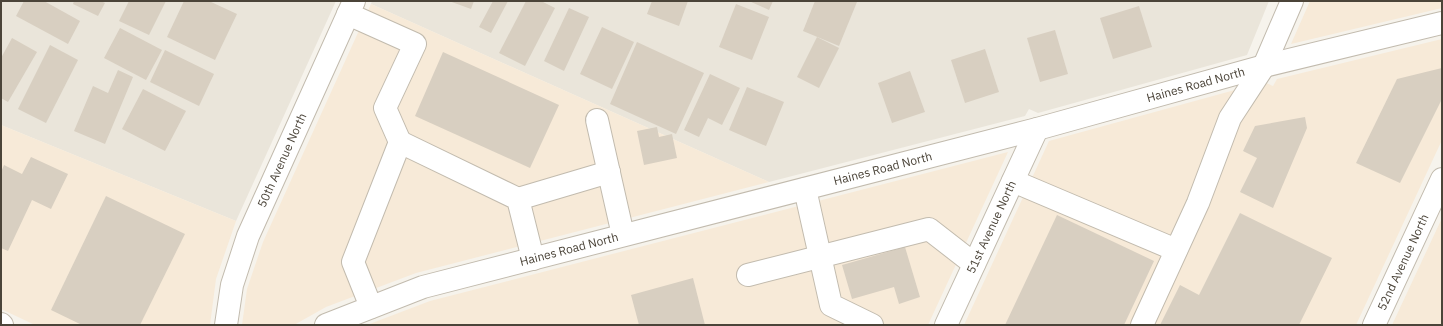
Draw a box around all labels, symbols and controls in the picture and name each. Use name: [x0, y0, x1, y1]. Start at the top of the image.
street label: Haines Road North: [1145, 64, 1246, 105]
street label: 50th Avenue North: [254, 111, 309, 210]
street label: Haines Road North: [832, 148, 934, 188]
street label: 51st Avenue North: [963, 178, 1019, 276]
street label: 52nd Avenue North: [1374, 212, 1432, 313]
street label: Haines Road North: [518, 229, 620, 269]

